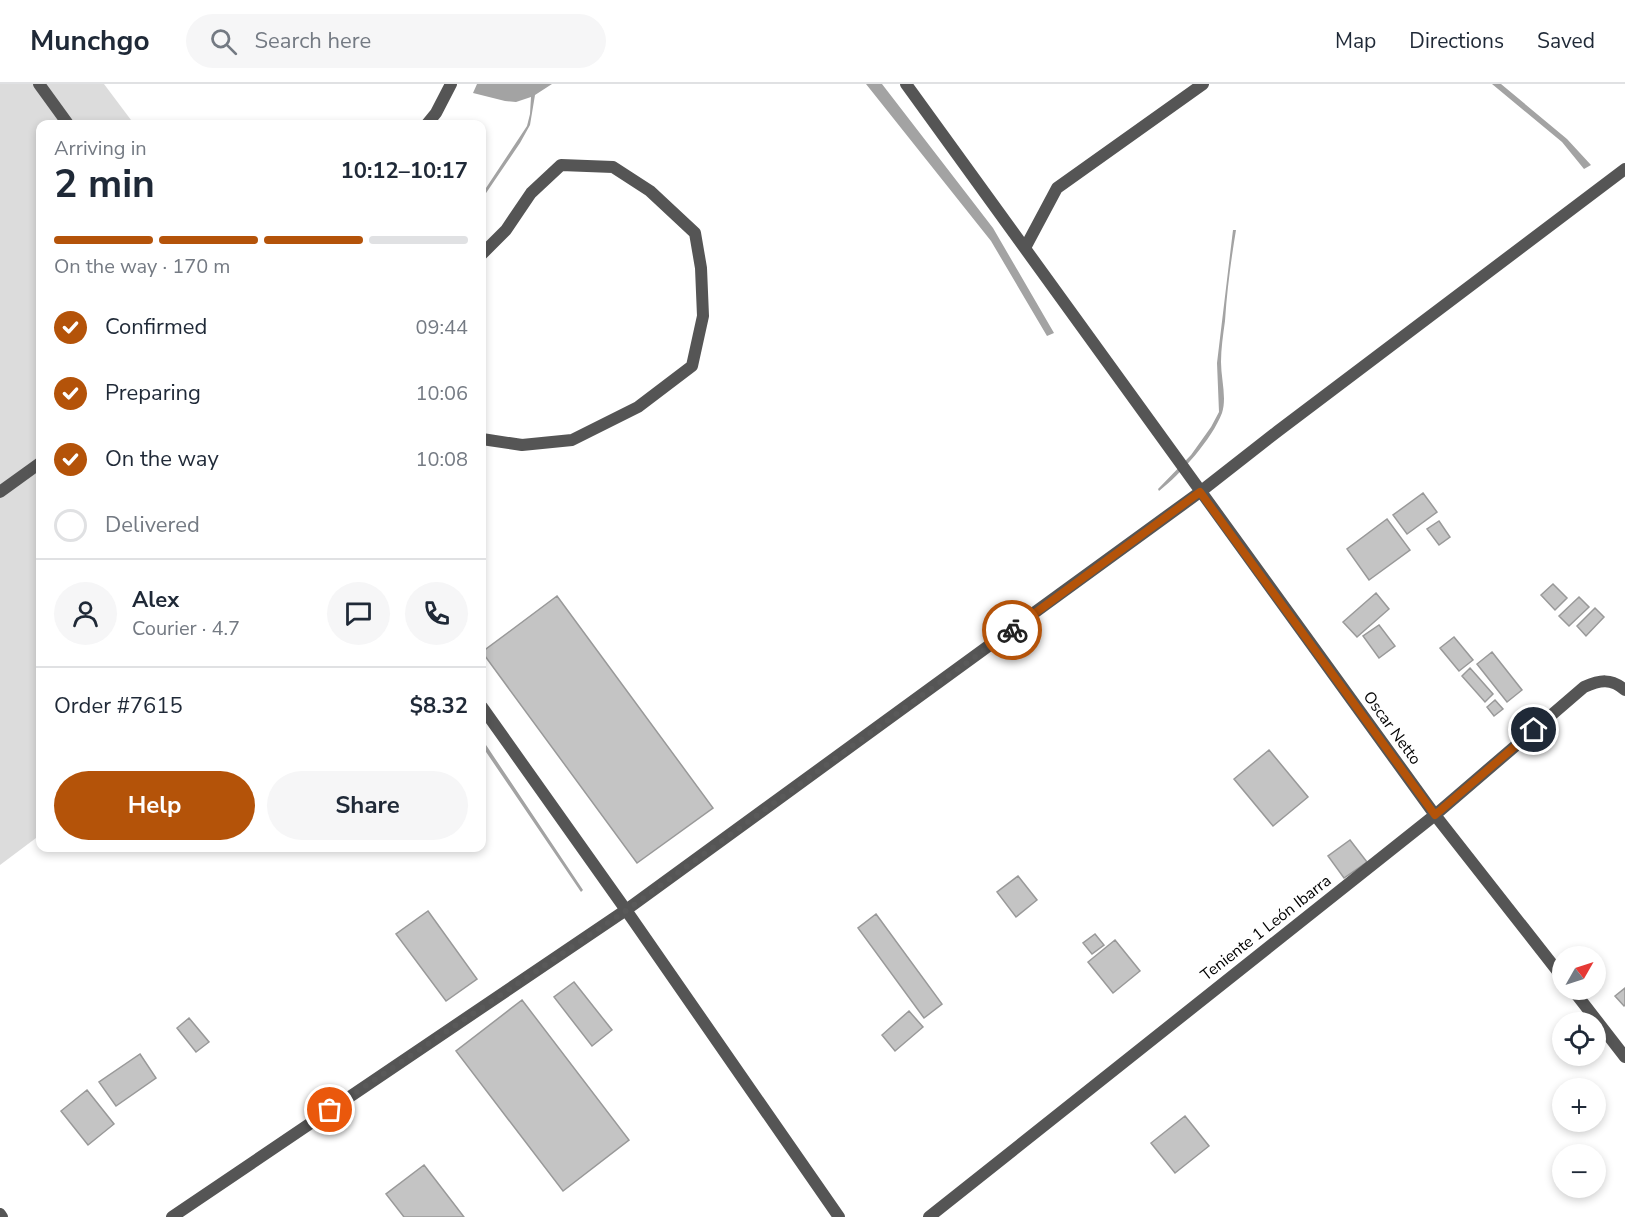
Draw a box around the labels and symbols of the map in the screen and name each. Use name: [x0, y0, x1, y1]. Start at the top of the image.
courier: [982, 600, 1042, 660]
street label: Oscar Netto: [1358, 687, 1426, 769]
pin: [1508, 704, 1559, 755]
street label: Teniente 1 León Ibarra: [1196, 870, 1336, 986]
north arrow: [1552, 946, 1606, 1000]
pin: [304, 1084, 355, 1135]

